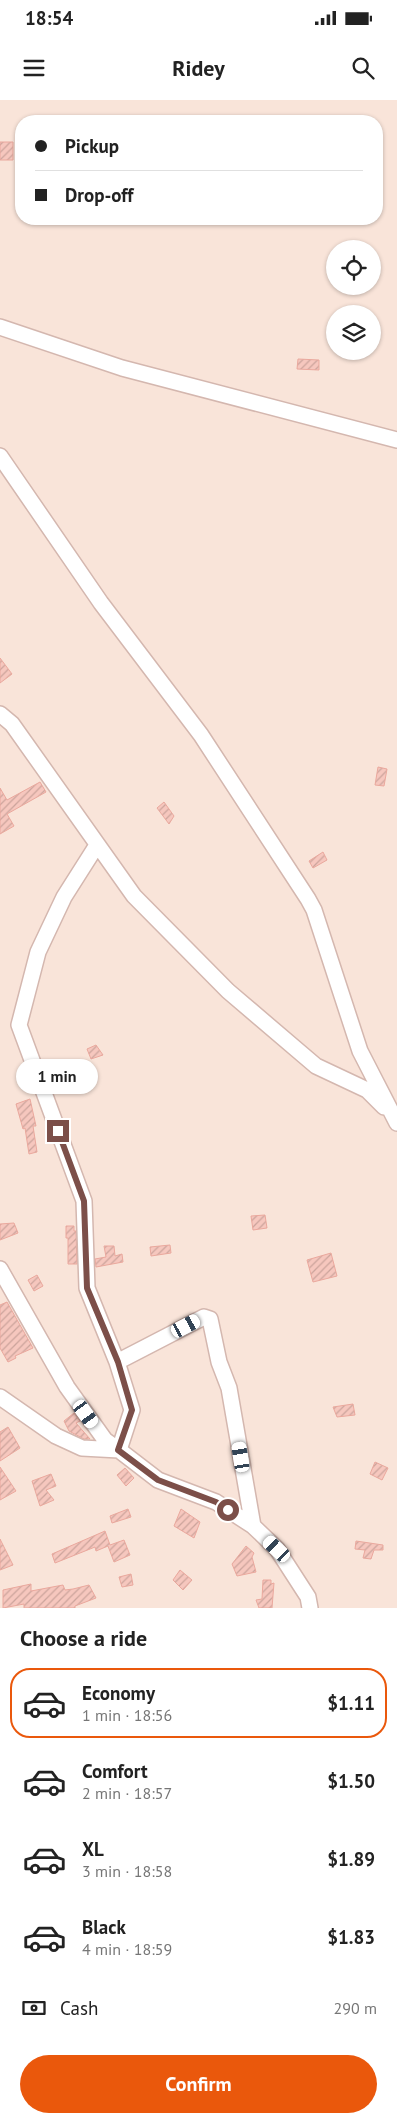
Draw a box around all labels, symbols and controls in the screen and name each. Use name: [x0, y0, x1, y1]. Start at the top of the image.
text: 18:54: [25, 6, 73, 30]
icon: menu: [20, 54, 48, 82]
text: Ridey: [172, 54, 225, 82]
icon: search: [349, 54, 377, 82]
text: Pickup: [65, 134, 119, 158]
text: Drop-off: [65, 183, 133, 207]
map controls: [326, 240, 381, 360]
button: locate: [326, 240, 381, 295]
button: layers: [326, 305, 381, 360]
callout: 1 min: [17, 1058, 99, 1094]
text: 1 min: [37, 1066, 77, 1086]
route end: [47, 1120, 69, 1142]
car: [169, 1312, 202, 1340]
car: [71, 1397, 100, 1431]
car: [231, 1441, 250, 1473]
route start: [217, 1499, 239, 1521]
car: [260, 1533, 293, 1565]
text: Choose a ride: [20, 1624, 147, 1652]
icon: car: [22, 1681, 67, 1726]
text: Economy: [82, 1681, 155, 1705]
text: $1.11: [327, 1691, 375, 1715]
text: 1 min · 18:56: [82, 1705, 172, 1725]
icon: car: [22, 1759, 67, 1804]
text: Comfort: [82, 1759, 148, 1783]
text: $1.50: [327, 1769, 375, 1793]
text: 2 min · 18:57: [82, 1783, 172, 1803]
icon: car: [22, 1837, 67, 1882]
text: XL: [82, 1837, 104, 1861]
text: $1.89: [327, 1847, 375, 1871]
text: 3 min · 18:58: [82, 1861, 172, 1881]
icon: car: [22, 1915, 67, 1960]
text: Black: [82, 1915, 126, 1939]
text: $1.83: [327, 1925, 375, 1949]
text: 4 min · 18:59: [82, 1939, 172, 1959]
icon: cash: [20, 1994, 48, 2022]
text: Cash: [60, 1996, 98, 2020]
text: 290 m: [334, 1998, 377, 2018]
button: Confirm: [20, 2055, 377, 2113]

